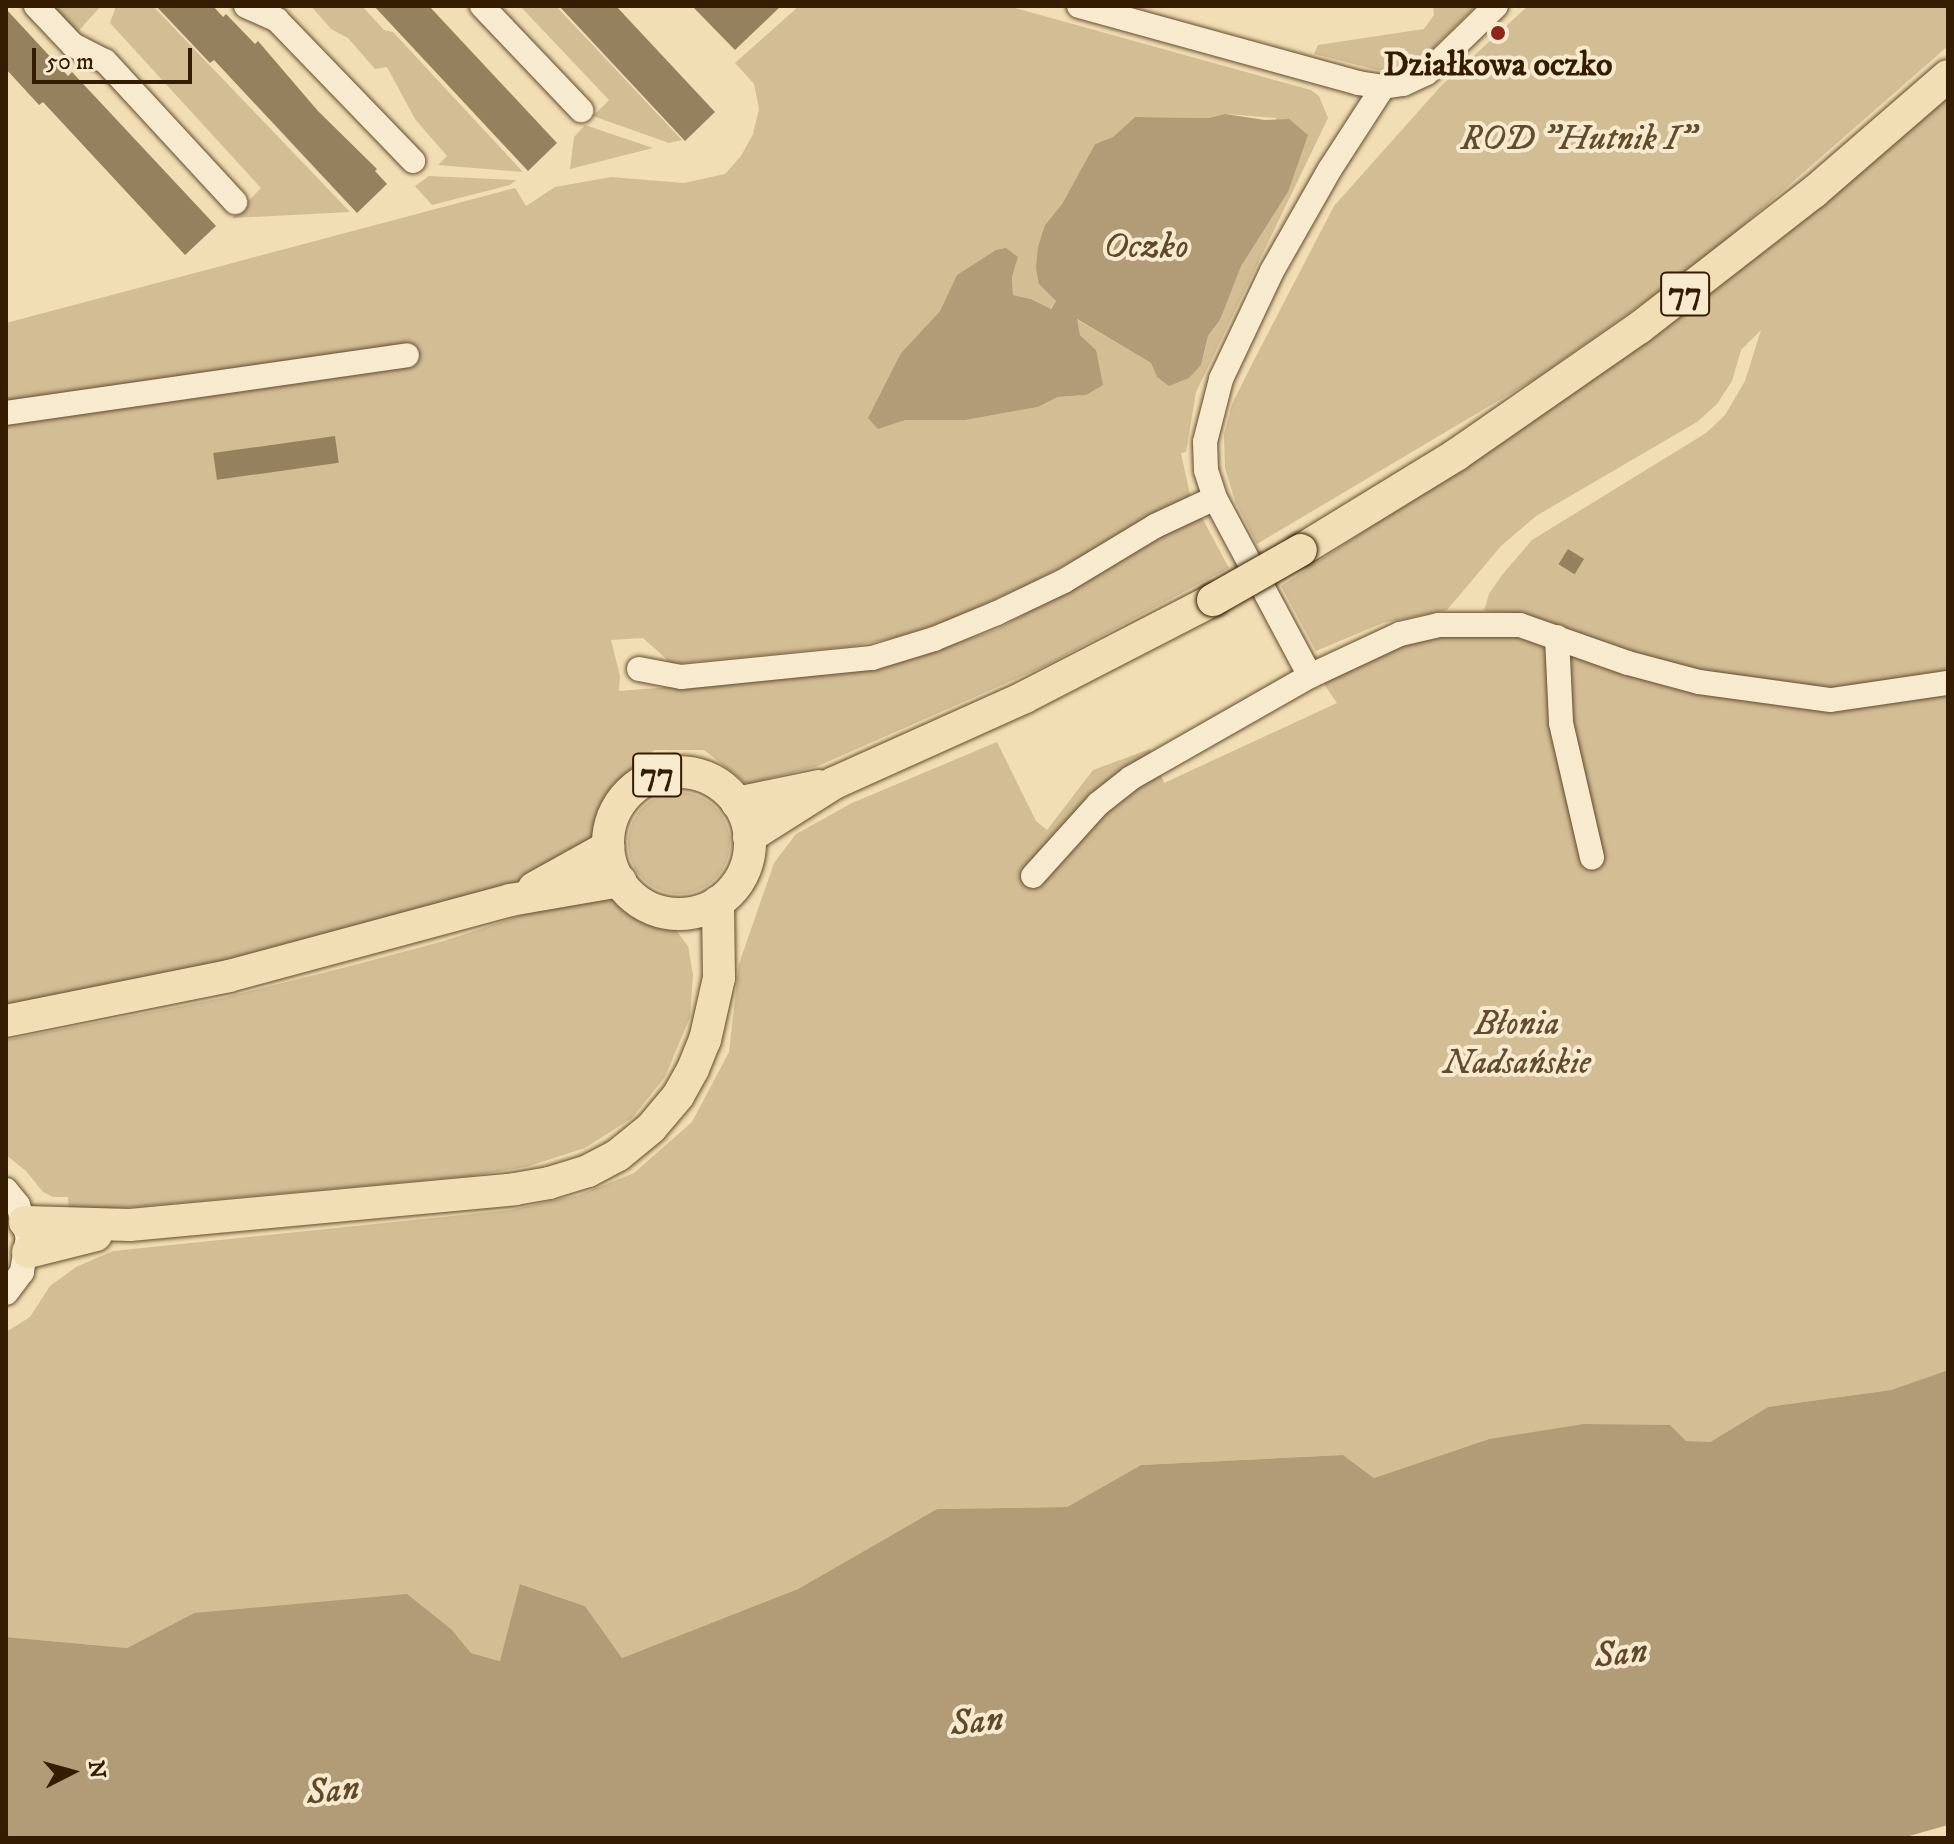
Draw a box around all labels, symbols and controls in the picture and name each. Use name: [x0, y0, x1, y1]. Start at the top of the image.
marker: Działkowa oczko: [1489, 24, 1507, 42]
scale bar: [36, 32, 196, 82]
place label: Działkowa oczko: [1384, 46, 1612, 86]
text: 50 m: [46, 47, 94, 77]
park label: ROD "Hutnik I": [1461, 120, 1695, 160]
water label: Oczko: [1103, 225, 1189, 269]
road number: 77: [1659, 266, 1711, 322]
road number: 77: [631, 747, 683, 803]
park label: Błonia Nadsańskie: [1443, 1004, 1591, 1084]
water label: San: [1592, 1630, 1650, 1678]
water label: San: [948, 1698, 1006, 1746]
north arrow: [32, 1732, 112, 1812]
text: N: [82, 1759, 111, 1780]
water label: San: [304, 1767, 362, 1815]

